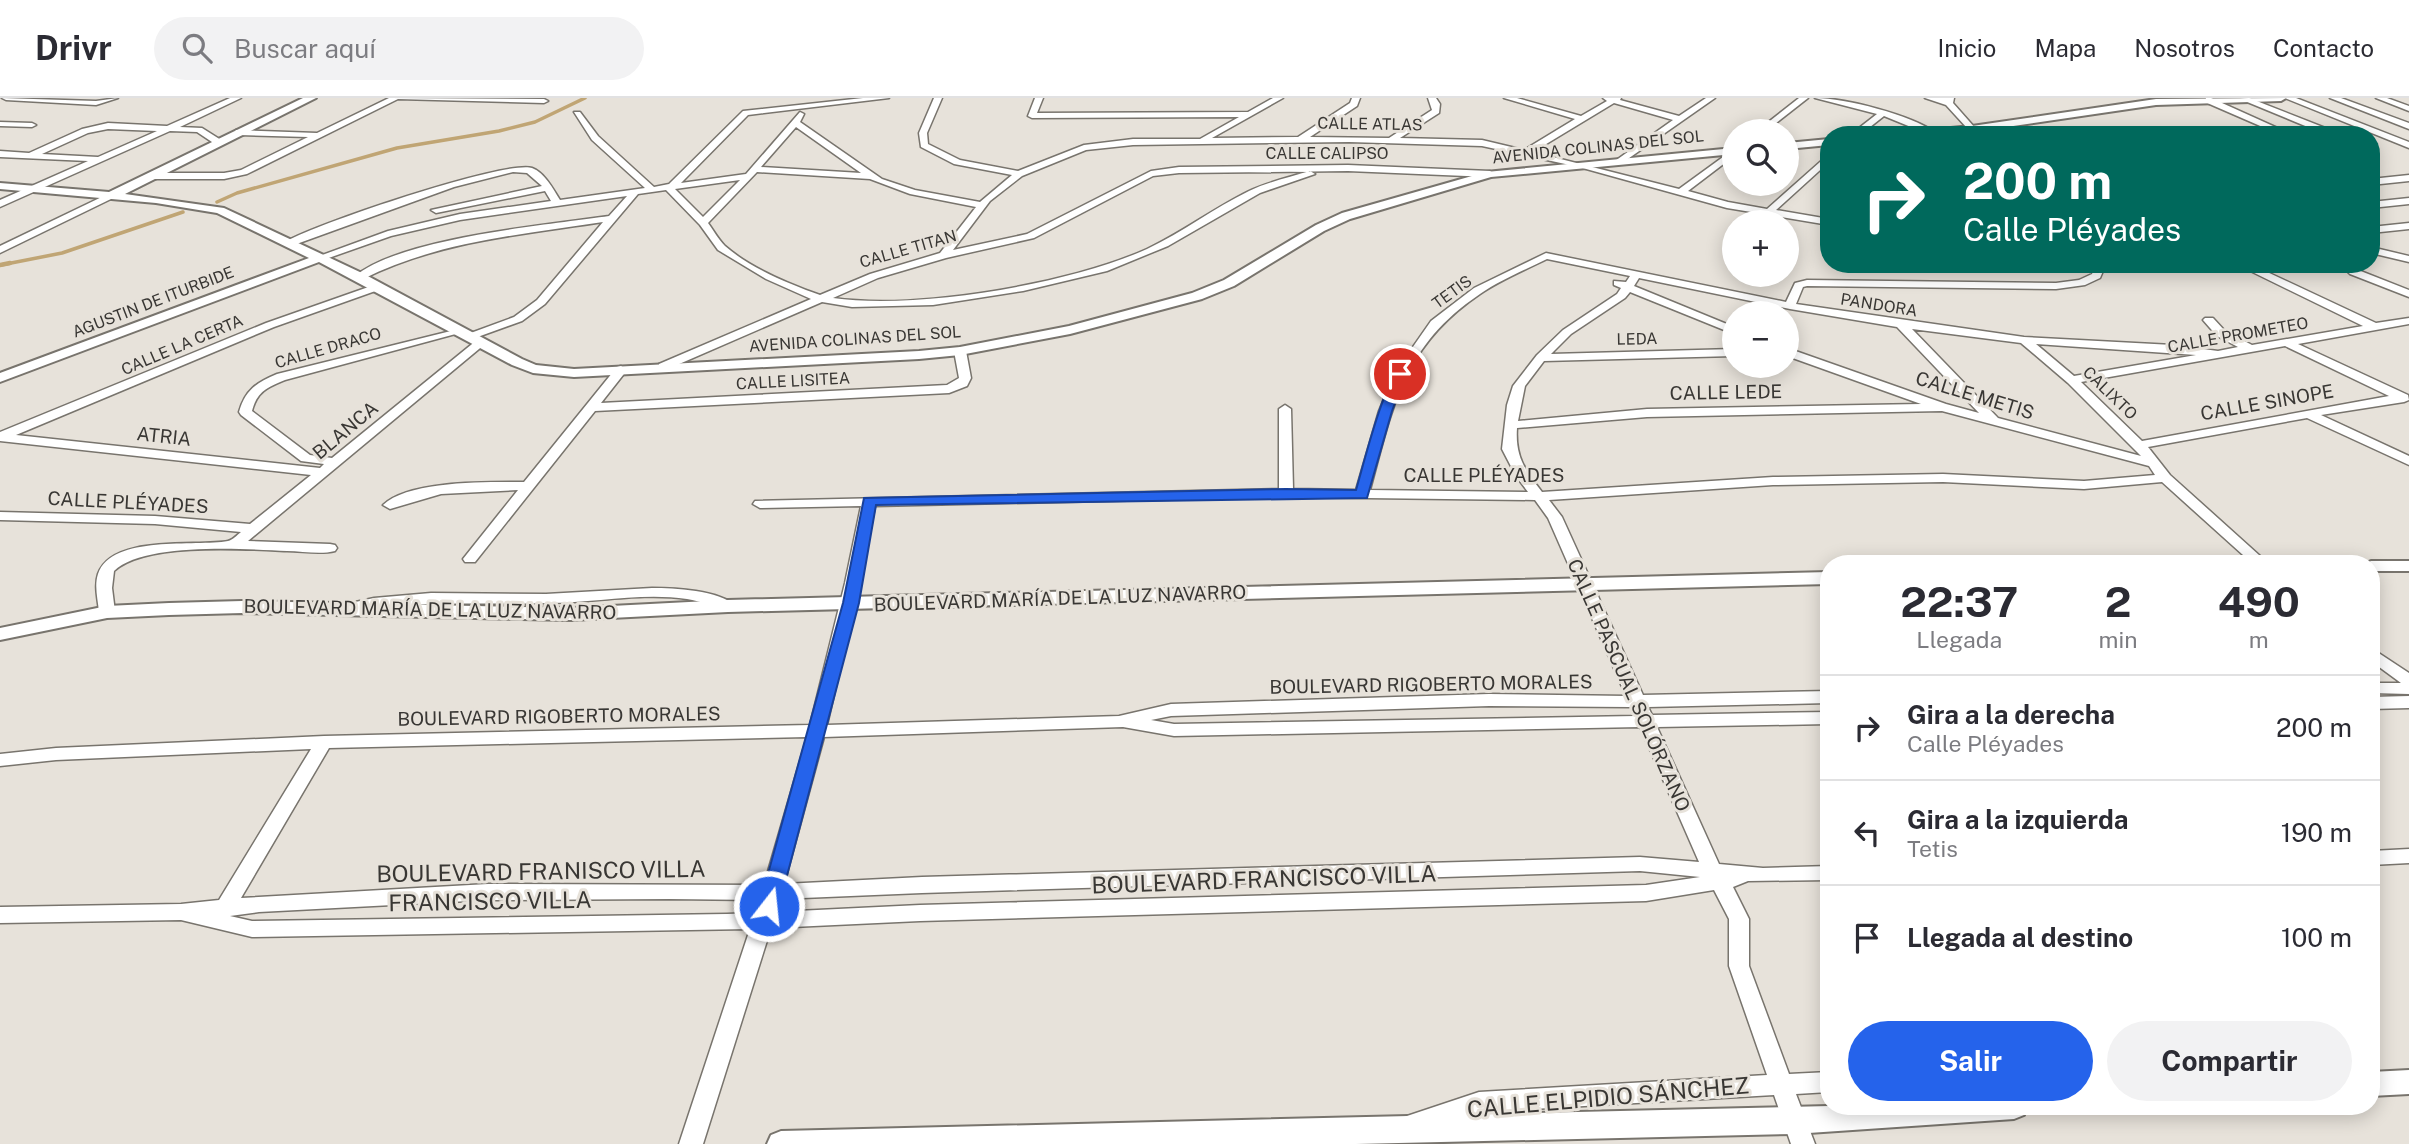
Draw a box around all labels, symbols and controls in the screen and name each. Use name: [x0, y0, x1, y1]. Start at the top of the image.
search box: [154, 17, 644, 80]
text: Drivr: [35, 29, 112, 67]
icon: search: [178, 29, 216, 67]
text: Buscar aquí: [234, 33, 376, 64]
text: Inicio: [1937, 34, 1996, 62]
text: Mapa: [2034, 34, 2096, 62]
text: Nosotros: [2134, 34, 2235, 62]
text: Contacto: [2273, 34, 2374, 62]
street label: CALLE ATLAS: [1317, 114, 1423, 134]
map controls: [1722, 119, 1799, 378]
button: search: [1722, 119, 1799, 196]
street label: AVENIDA COLINAS DEL SOL: [1491, 126, 1705, 168]
street label: CALLE CALIPSO: [1266, 144, 1389, 163]
text: 200 m: [1963, 152, 2112, 210]
icon: right: [1848, 154, 1939, 245]
button: +: [1722, 210, 1799, 287]
text: Calle Pléyades: [1963, 211, 2181, 248]
street label: CALLE TITAN: [857, 226, 959, 272]
street label: AGUSTIN DE ITURBIDE: [70, 262, 236, 342]
street label: TETIS: [1428, 271, 1476, 313]
street label: PANDORA: [1839, 290, 1919, 320]
button: −: [1722, 301, 1799, 378]
street label: CALLE LA CERTA: [118, 311, 246, 379]
street label: CALLE PROMETEO: [2166, 313, 2310, 357]
street label: AVENIDA COLINAS DEL SOL: [748, 322, 962, 356]
street label: CALLE DRACO: [273, 324, 383, 372]
street label: LEDA: [1616, 329, 1658, 349]
pin: [1370, 344, 1430, 404]
icon: arrive: [1381, 355, 1419, 393]
street label: CALIXTO: [2079, 363, 2141, 423]
street label: CALLE METIS: [1913, 367, 2037, 423]
street label: CALLE LISITEA: [736, 369, 850, 393]
street label: CALLE SINOPE: [2199, 379, 2335, 425]
street label: CALLE LEDE: [1670, 380, 1782, 404]
street label: BLANCA: [308, 396, 382, 464]
street label: ATRIA: [136, 422, 192, 450]
street label: CALLE PLÉYADES: [1403, 464, 1565, 486]
street label: CALLE PLÉYADES: [47, 487, 209, 517]
street label: CALLE PASCUAL SOLÓRZANO: [1563, 555, 1695, 815]
text: 22:37: [1900, 577, 2018, 626]
text: 2: [2105, 577, 2131, 626]
text: 490: [2218, 577, 2300, 626]
street label: BOULEVARD MARÍA DE LA LUZ NAVARRO: [873, 581, 1247, 615]
street label: BOULEVARD MARÍA DE LA LUZ NAVARRO: [243, 595, 617, 623]
text: Llegada: [1916, 626, 2002, 653]
text: min: [2099, 626, 2138, 653]
text: m: [2249, 626, 2269, 653]
street label: BOULEVARD RIGOBERTO MORALES: [1269, 670, 1593, 698]
text: Gira a la derecha: [1907, 699, 2115, 730]
street label: BOULEVARD RIGOBERTO MORALES: [397, 702, 721, 730]
icon: right: [1848, 709, 1886, 747]
text: 200 m: [2276, 712, 2352, 743]
text: Calle Pléyades: [1907, 730, 2064, 757]
text: Gira a la izquierda: [1907, 804, 2129, 835]
icon: left: [1848, 814, 1886, 852]
text: 190 m: [2281, 817, 2352, 848]
text: Tetis: [1907, 835, 1958, 862]
street label: BOULEVARD FRANISCO VILLA: [376, 855, 706, 887]
street label: BOULEVARD FRANCISCO VILLA: [1091, 859, 1437, 899]
position arrow: [732, 869, 806, 943]
street label: FRANCISCO VILLA: [388, 886, 592, 916]
icon: arrive: [1848, 919, 1886, 957]
text: Llegada al destino: [1907, 922, 2133, 953]
text: 100 m: [2281, 922, 2352, 953]
button: Salir: [1848, 1021, 2093, 1101]
button: Compartir: [2107, 1021, 2352, 1101]
street label: CALLE ELPIDIO SÁNCHEZ: [1466, 1071, 1750, 1123]

